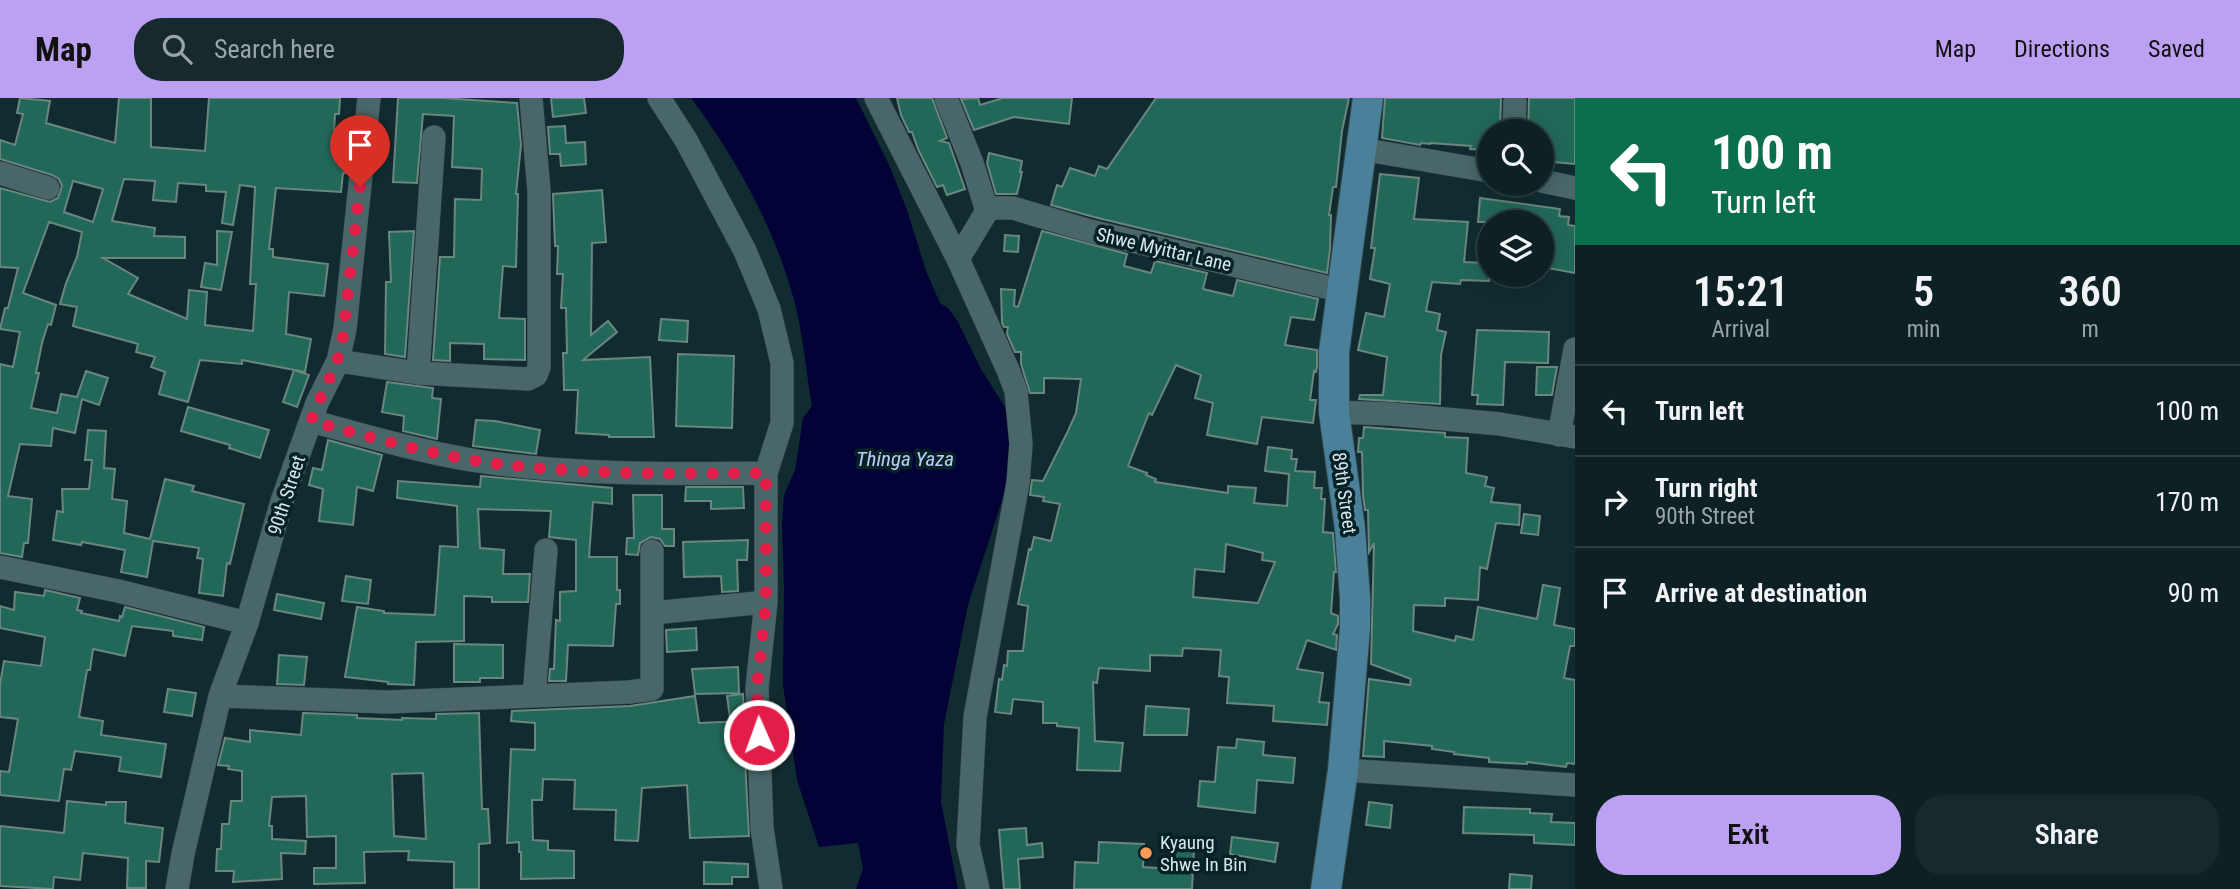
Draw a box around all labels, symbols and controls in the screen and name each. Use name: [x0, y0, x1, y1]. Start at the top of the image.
search box: [134, 18, 624, 81]
text: Map: [35, 30, 92, 69]
icon: search: [158, 30, 196, 68]
text: Search here: [214, 34, 335, 64]
text: Map: [1935, 35, 1976, 63]
text: Directions: [2014, 35, 2110, 63]
text: Saved: [2148, 35, 2205, 63]
pin: [330, 115, 390, 187]
map controls: [1477, 119, 1554, 287]
button: search: [1477, 119, 1554, 196]
text: 100 m: [1711, 124, 1833, 181]
icon: arrive: [341, 126, 379, 164]
icon: left: [1596, 126, 1687, 217]
text: Turn left: [1711, 183, 1816, 221]
button: layers: [1477, 210, 1554, 287]
street label: Shwe Myittar Lane: [1094, 223, 1234, 276]
text: 15:21: [1693, 267, 1789, 316]
text: 5: [1913, 267, 1934, 316]
text: 360: [2059, 267, 2122, 316]
text: Arrival: [1712, 316, 1770, 343]
text: min: [1907, 316, 1940, 343]
text: m: [2082, 316, 2099, 343]
icon: left: [1596, 392, 1634, 430]
text: Turn left: [1655, 396, 1744, 426]
text: 100 m: [2155, 396, 2219, 426]
water label: Thinga Yaza: [856, 447, 954, 471]
street label: 89th Street: [1327, 451, 1362, 535]
street label: 90th Street: [263, 452, 310, 538]
text: Turn right: [1655, 473, 1757, 503]
icon: right: [1596, 483, 1634, 521]
text: 170 m: [2155, 487, 2219, 517]
text: 90th Street: [1655, 503, 1755, 530]
icon: arrive: [1596, 574, 1634, 612]
text: Arrive at destination: [1655, 578, 1867, 608]
text: 90 m: [2168, 578, 2219, 608]
position arrow: [722, 698, 796, 772]
button: Exit: [1596, 795, 1901, 875]
button: Share: [1915, 795, 2219, 875]
place label: Kyaung Shwe In Bin: [1160, 831, 1247, 876]
marker: Kyaung Shwe In Bin: [1138, 845, 1154, 861]

